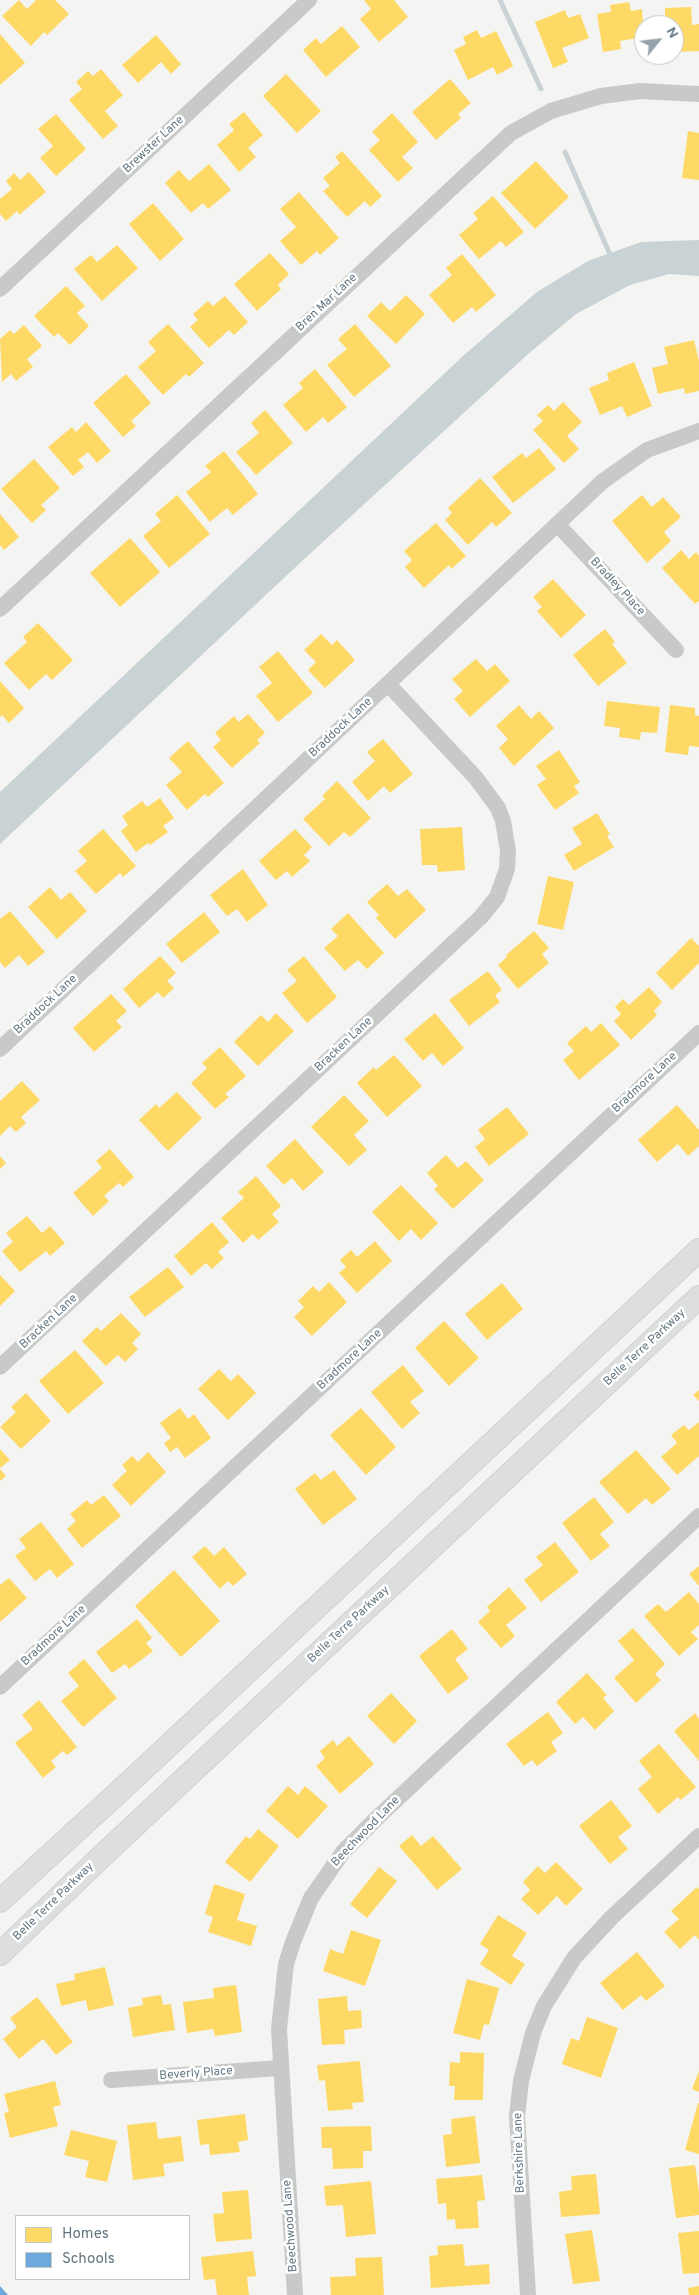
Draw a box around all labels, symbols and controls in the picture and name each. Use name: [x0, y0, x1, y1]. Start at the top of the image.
north arrow: [634, 15, 684, 65]
text: N: [662, 24, 682, 41]
street label: Brewster Lane: [121, 113, 187, 177]
street label: Bren Mar Lane: [293, 271, 361, 335]
street label: Bradley Place: [587, 555, 647, 619]
street label: Braddock Lane: [306, 695, 376, 761]
street label: Braddock Lane: [11, 972, 81, 1038]
street label: Bracken Lane: [312, 1015, 376, 1075]
street label: Bradmore Lane: [610, 1050, 680, 1116]
street label: Bracken Lane: [17, 1292, 81, 1352]
street label: Belle Terre Parkway: [601, 1306, 689, 1390]
street label: Bradmore Lane: [315, 1327, 385, 1393]
street label: Belle Terre Parkway: [305, 1583, 393, 1667]
street label: Bradmore Lane: [19, 1603, 89, 1669]
street label: Beechwood Lane: [329, 1794, 403, 1870]
street label: Belle Terre Parkway: [11, 1860, 97, 1944]
street label: Beverly Place: [159, 2064, 233, 2084]
street label: Berkshire Lane: [511, 2112, 529, 2194]
street label: Beechwood Lane: [281, 2179, 301, 2273]
legend: [15, 2215, 190, 2280]
text: Homes: [62, 2225, 109, 2244]
text: Schools: [62, 2250, 115, 2269]

